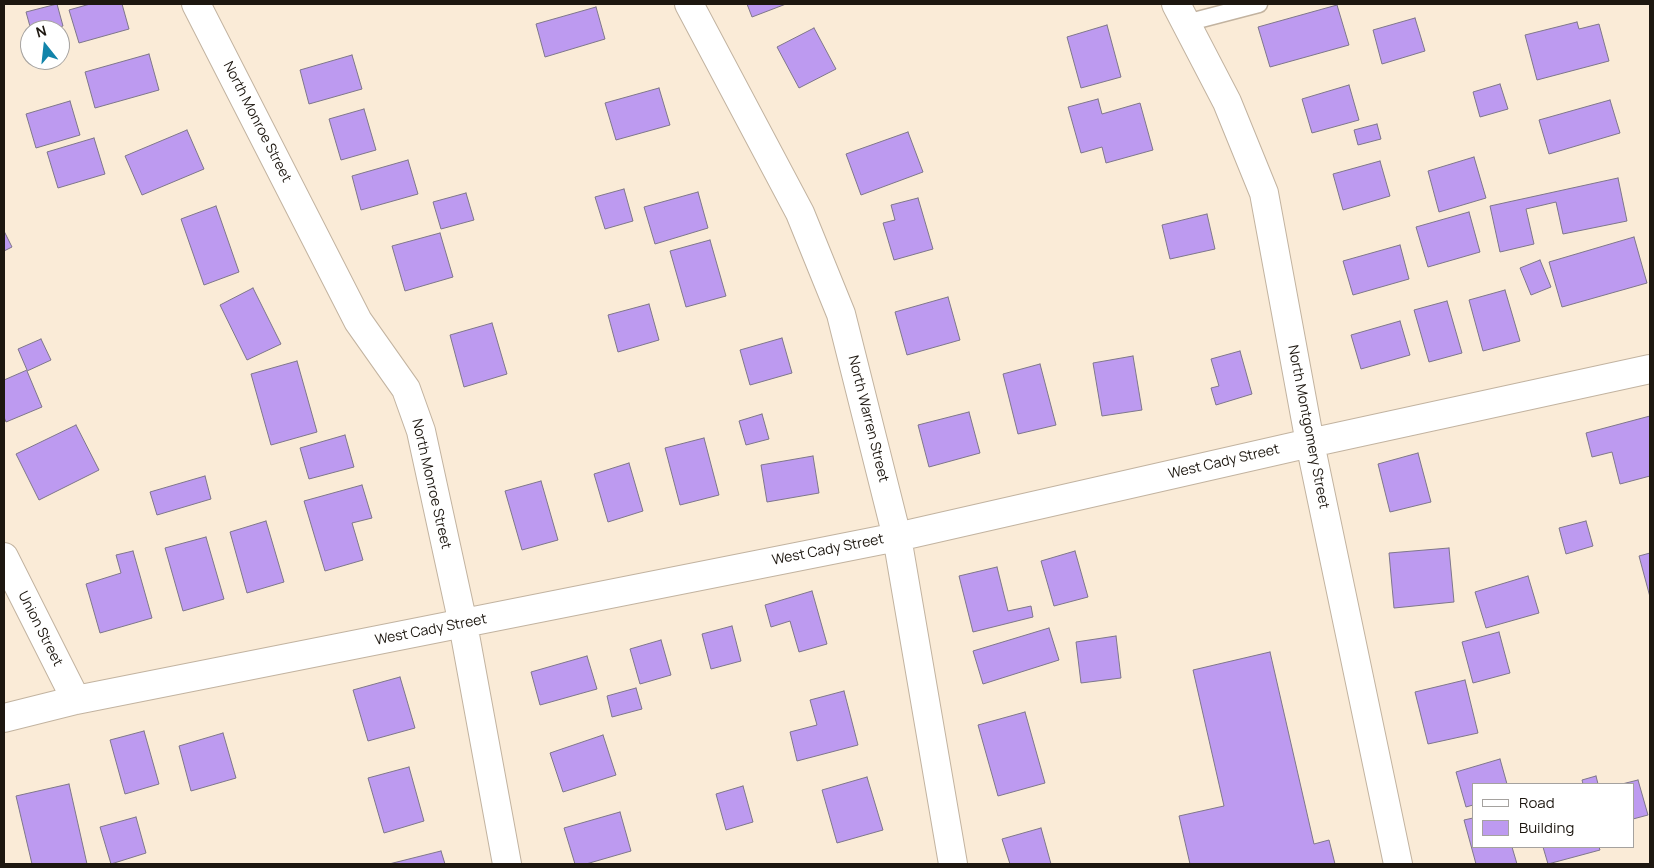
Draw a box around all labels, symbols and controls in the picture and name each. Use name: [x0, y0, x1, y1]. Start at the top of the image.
north arrow: [20, 20, 70, 70]
text: N: [34, 21, 48, 42]
street label: North Monroe Street: [219, 59, 295, 185]
street label: North Montgomery Street: [1284, 344, 1332, 510]
street label: North Warren Street: [844, 354, 892, 484]
street label: North Monroe Street: [408, 417, 454, 551]
street label: West Cady Street: [1167, 441, 1281, 483]
street label: West Cady Street: [771, 531, 885, 569]
street label: Union Street: [14, 589, 66, 669]
street label: West Cady Street: [374, 611, 488, 649]
legend: [1472, 783, 1634, 848]
text: Road: [1519, 792, 1555, 813]
text: Building: [1519, 817, 1574, 838]

